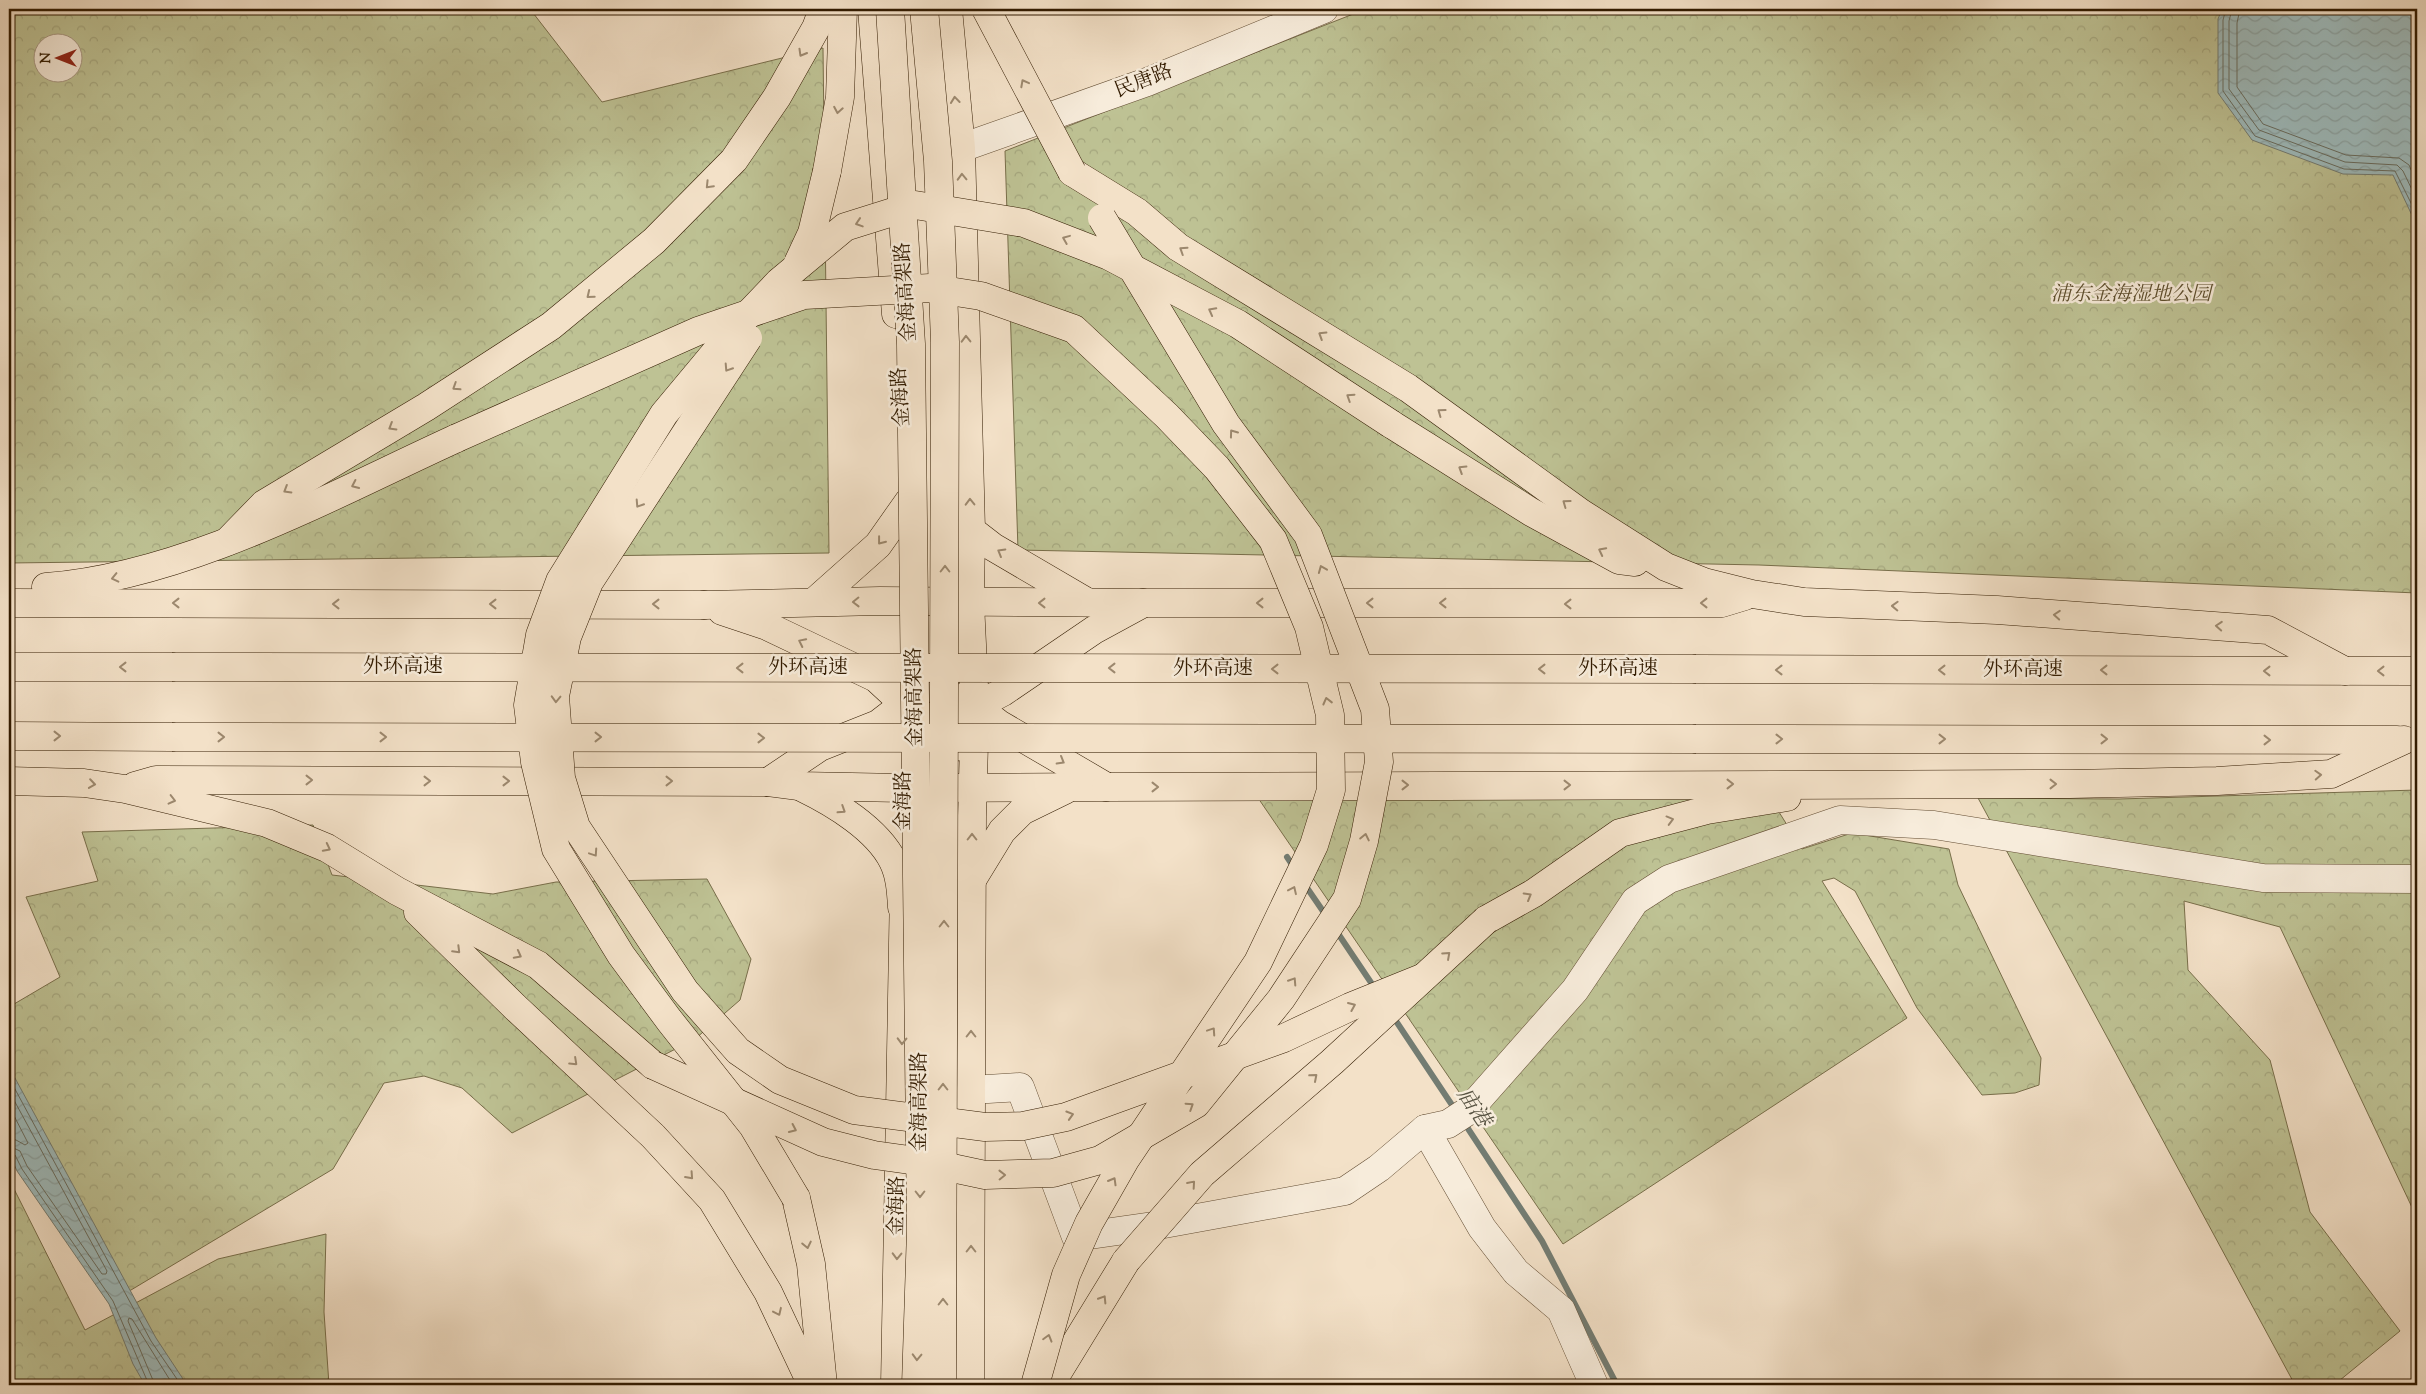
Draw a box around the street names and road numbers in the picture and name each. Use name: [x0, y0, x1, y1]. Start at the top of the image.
street label: 民唐路: [1111, 58, 1177, 106]
street label: 金海高架路: [889, 241, 925, 343]
street label: 金海路: [885, 366, 919, 428]
street label: 金海高架路: [901, 647, 931, 747]
street label: 外环高速: [363, 653, 443, 682]
street label: 外环高速: [768, 654, 848, 683]
street label: 外环高速: [1173, 655, 1253, 684]
street label: 外环高速: [1578, 655, 1658, 684]
street label: 外环高速: [1983, 656, 2063, 685]
street label: 金海路: [890, 771, 919, 831]
street label: 金海高架路: [906, 1052, 935, 1152]
street label: 金海路: [883, 1176, 913, 1236]

